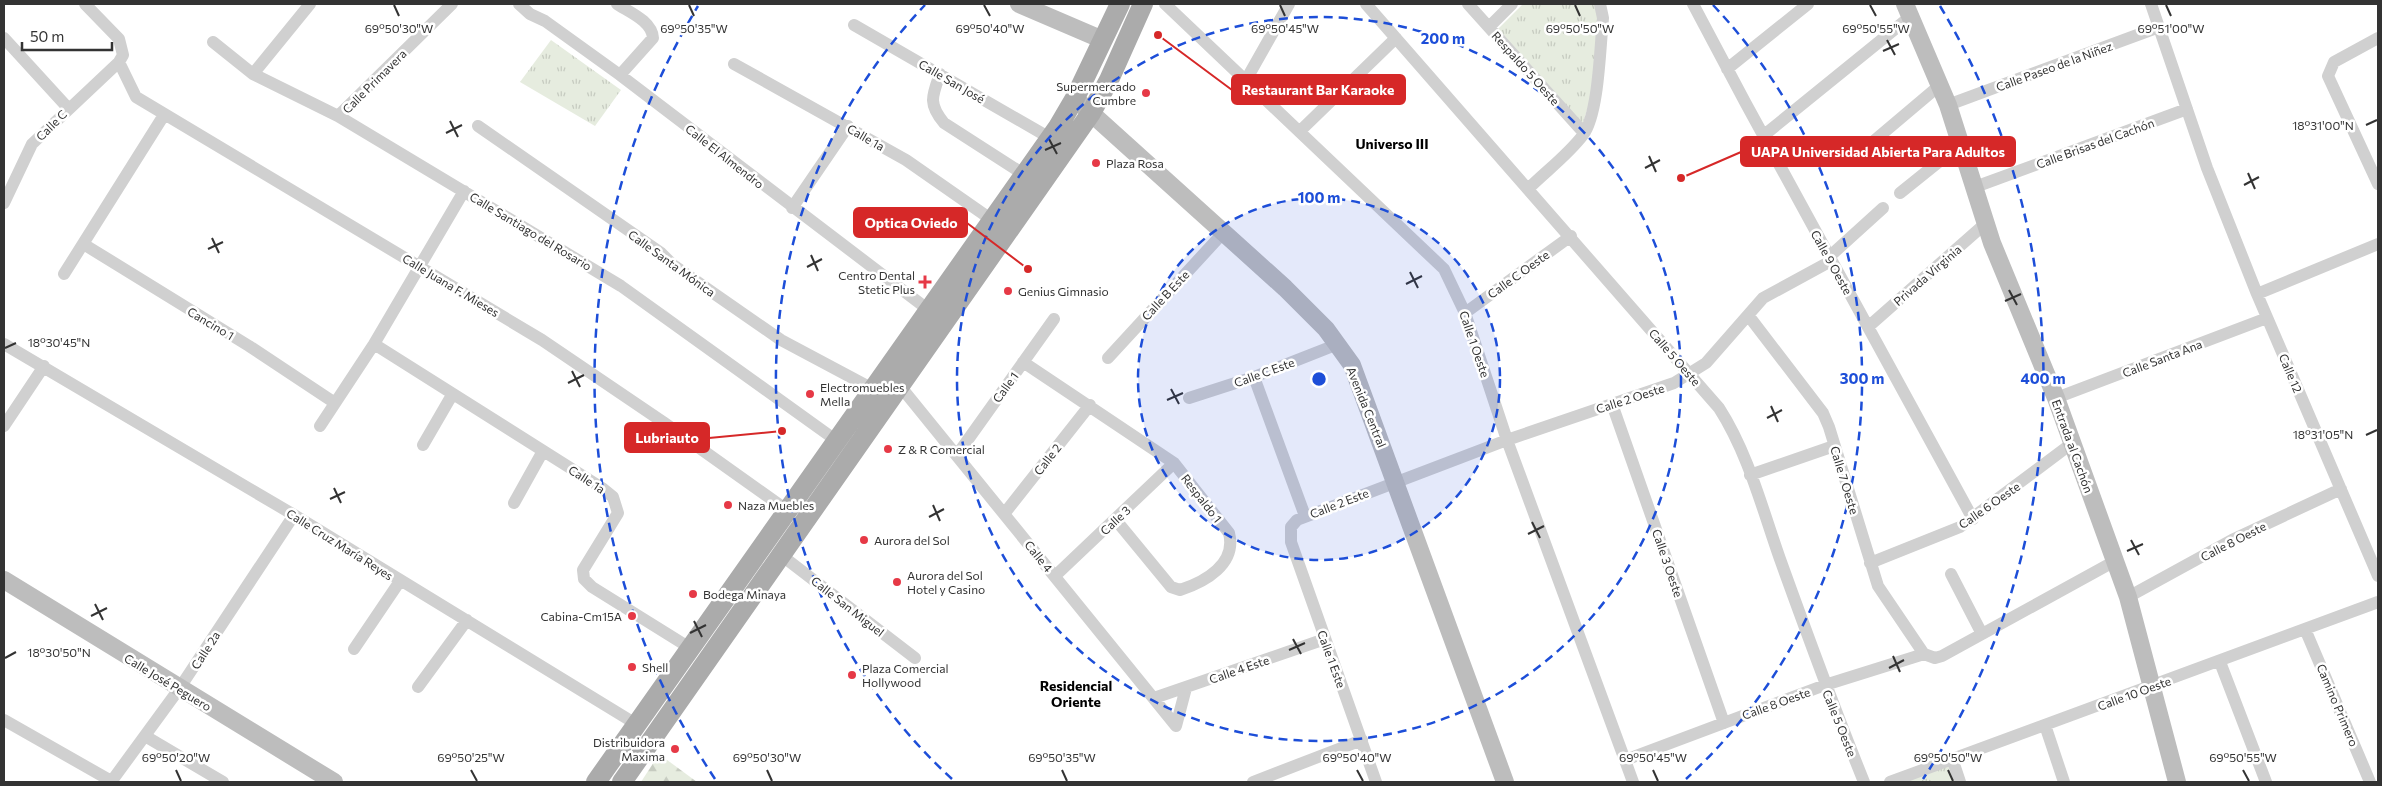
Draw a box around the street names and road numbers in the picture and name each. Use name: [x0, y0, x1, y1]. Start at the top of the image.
street label: Respaldo 5 Oeste: [1489, 28, 1563, 108]
street label: Calle Paseo de la Niñez: [1994, 38, 2114, 94]
street label: Calle Primavera: [339, 46, 409, 116]
street label: Calle San José: [916, 56, 988, 106]
street label: Calle C: [33, 107, 69, 143]
street label: Calle Brisas del Cachón: [2034, 115, 2156, 171]
street label: Calle El Almendro: [683, 121, 767, 191]
street label: Calle 1a: [845, 121, 887, 153]
street label: Calle Santiago del Rosario: [468, 189, 594, 273]
street label: Calle Santa Mónica: [626, 227, 718, 299]
street label: Calle 9 Oeste: [1809, 227, 1855, 297]
street label: Privada Virginia: [1890, 242, 1964, 308]
street label: Calle C Oeste: [1485, 247, 1551, 301]
street label: Calle Juana F. Mieses: [400, 251, 502, 320]
street label: Calle B Este: [1138, 267, 1192, 323]
street label: Cancino 1: [185, 304, 237, 342]
street label: Calle 1 Oeste: [1457, 309, 1493, 379]
street label: Calle 5 Oeste: [1646, 326, 1704, 388]
street label: Calle Santa Ana: [2120, 336, 2204, 380]
street label: Calle 12: [2277, 351, 2306, 395]
street label: Calle C Este: [1232, 355, 1296, 389]
street label: Avenida Central: [1344, 365, 1390, 449]
street label: Calle 1: [989, 369, 1021, 405]
street label: Calle 2 Oeste: [1594, 380, 1666, 416]
street label: Entrada al Cachón: [2050, 397, 2096, 495]
street label: Calle 2: [1030, 440, 1064, 477]
street label: Calle 7 Oeste: [1828, 444, 1862, 516]
street label: Calle 1a: [566, 462, 608, 496]
street label: Respaldo 1: [1179, 471, 1225, 525]
street label: Calle 6 Oeste: [1956, 479, 2022, 531]
street label: Calle 2 Este: [1308, 485, 1370, 521]
street label: Calle 3: [1097, 502, 1133, 537]
street label: Calle Cruz María Reyes: [284, 505, 396, 583]
street label: Calle 8 Oeste: [2198, 519, 2268, 563]
street label: Calle 3 Oeste: [1650, 527, 1686, 599]
street label: Calle 4: [1022, 537, 1056, 575]
street label: Calle San Miguel: [809, 573, 887, 639]
street label: Calle 1 Este: [1315, 628, 1349, 690]
street label: Calle 2a: [188, 629, 222, 671]
street label: Calle José Peguero: [122, 651, 214, 714]
street label: Calle 4 Este: [1207, 652, 1271, 686]
street label: Camino Primero: [2314, 662, 2362, 748]
street label: Calle 10 Oeste: [2095, 673, 2173, 713]
street label: Calle 8 Oeste: [1740, 684, 1812, 722]
street label: Calle 5 Oeste: [1820, 687, 1860, 759]

